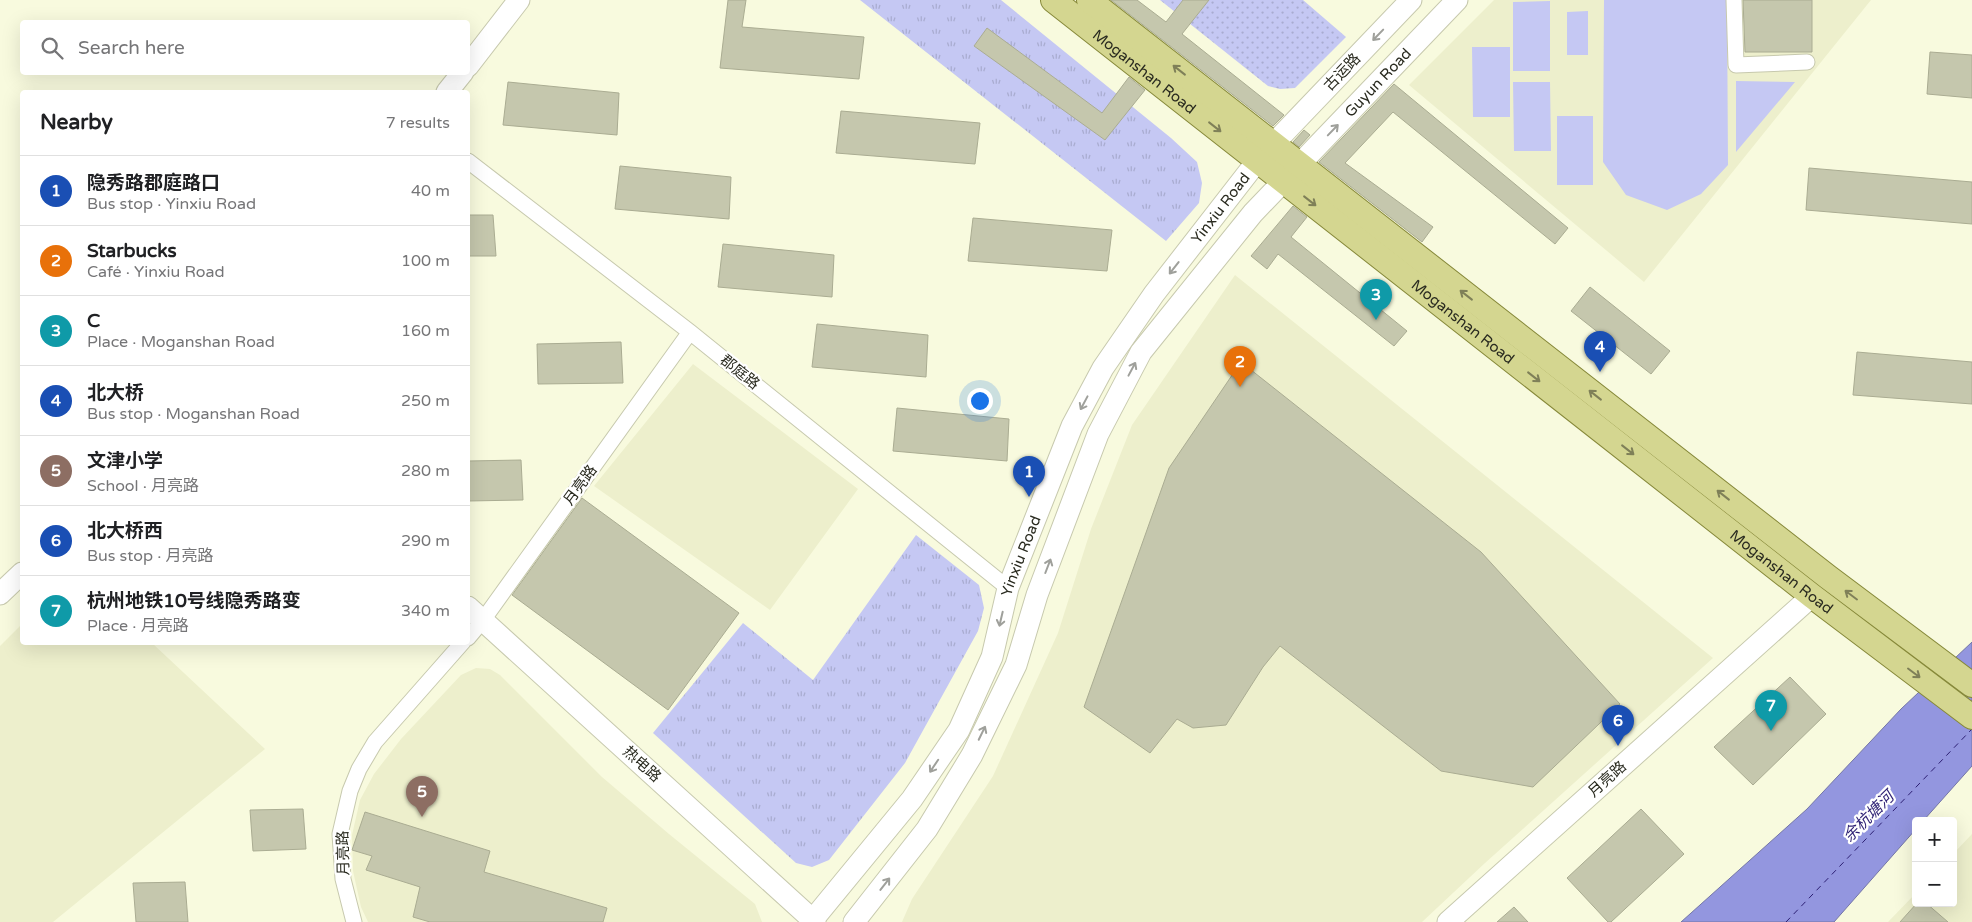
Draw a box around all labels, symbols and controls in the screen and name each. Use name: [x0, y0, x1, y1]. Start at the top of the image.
search box: [20, 20, 470, 75]
street label: Moganshan Road: [1089, 26, 1199, 118]
one-way arrow: [1371, 29, 1384, 41]
icon: search: [38, 34, 66, 62]
text: Search here: [78, 37, 185, 59]
street label: Guyun Road: [1341, 44, 1415, 121]
street label: 古运路: [1320, 50, 1364, 94]
one-way arrow: [1172, 65, 1185, 76]
text: Nearby: [40, 110, 113, 135]
text: 7 results: [386, 113, 450, 133]
one-way arrow: [1208, 122, 1221, 133]
one-way arrow: [1327, 123, 1339, 136]
street label: Yinxiu Road: [1187, 169, 1254, 247]
text: 隐秀路郡庭路口: [87, 172, 220, 194]
text: 1: [51, 181, 61, 201]
text: 40 m: [411, 181, 450, 201]
text: Bus stop · Yinxiu Road: [87, 194, 256, 214]
one-way arrow: [1303, 196, 1317, 206]
text: Starbucks: [87, 240, 177, 262]
text: 2: [51, 251, 61, 271]
text: 100 m: [401, 251, 450, 271]
one-way arrow: [1169, 261, 1180, 274]
text: Café · Yinxiu Road: [87, 262, 225, 282]
street label: Moganshan Road: [1408, 276, 1518, 368]
pin: 3: [1360, 279, 1392, 320]
one-way arrow: [1460, 290, 1473, 301]
text: C: [87, 310, 100, 332]
text: 3: [51, 321, 61, 341]
text: 160 m: [401, 321, 450, 341]
pin: 4: [1584, 331, 1616, 372]
text: Place · Moganshan Road: [87, 332, 275, 352]
pin: 2: [1224, 346, 1256, 387]
street label: 郡庭路: [717, 351, 763, 393]
one-way arrow: [1127, 361, 1137, 376]
one-way arrow: [1527, 371, 1540, 382]
text: 北大桥: [87, 382, 144, 404]
your location: [967, 388, 993, 414]
one-way arrow: [1588, 390, 1601, 401]
text: 4: [51, 391, 61, 411]
text: 250 m: [401, 391, 450, 411]
one-way arrow: [1079, 395, 1088, 410]
text: Bus stop · Moganshan Road: [87, 404, 300, 424]
one-way arrow: [1621, 445, 1635, 455]
text: 文津小学: [87, 450, 163, 472]
pin: 1: [1013, 456, 1045, 497]
text: 5: [51, 461, 61, 481]
text: 280 m: [401, 461, 450, 481]
street label: 月亮路: [559, 462, 601, 508]
text: School · 月亮路: [87, 476, 199, 496]
one-way arrow: [1717, 490, 1730, 501]
street label: Yinxiu Road: [997, 513, 1045, 598]
text: 北大桥西: [87, 520, 163, 542]
street label: Moganshan Road: [1726, 526, 1837, 618]
text: 6: [51, 531, 61, 551]
text: 290 m: [401, 531, 450, 551]
text: Bus stop · 月亮路: [87, 546, 213, 566]
one-way arrow: [1044, 559, 1053, 574]
one-way arrow: [1845, 589, 1858, 600]
text: 杭州地铁10号线隐秀路变: [87, 590, 301, 612]
text: 7: [51, 601, 61, 621]
text: 340 m: [401, 601, 450, 621]
one-way arrow: [996, 611, 1005, 627]
text: Place · 月亮路: [87, 616, 189, 636]
one-way arrow: [1907, 668, 1921, 678]
pin: 7: [1755, 690, 1787, 731]
pin: 6: [1602, 705, 1634, 746]
one-way arrow: [978, 726, 987, 741]
street label: 热电路: [619, 742, 665, 786]
street label: 月亮路: [1584, 757, 1630, 801]
one-way arrow: [929, 759, 939, 773]
pin: 5: [406, 776, 438, 817]
water label: 余杭塘河: [1839, 785, 1901, 846]
map controls: [1912, 817, 1957, 907]
button: +: [1912, 817, 1957, 862]
street label: 月亮路: [334, 830, 352, 876]
button: −: [1912, 862, 1957, 907]
one-way arrow: [879, 878, 890, 891]

